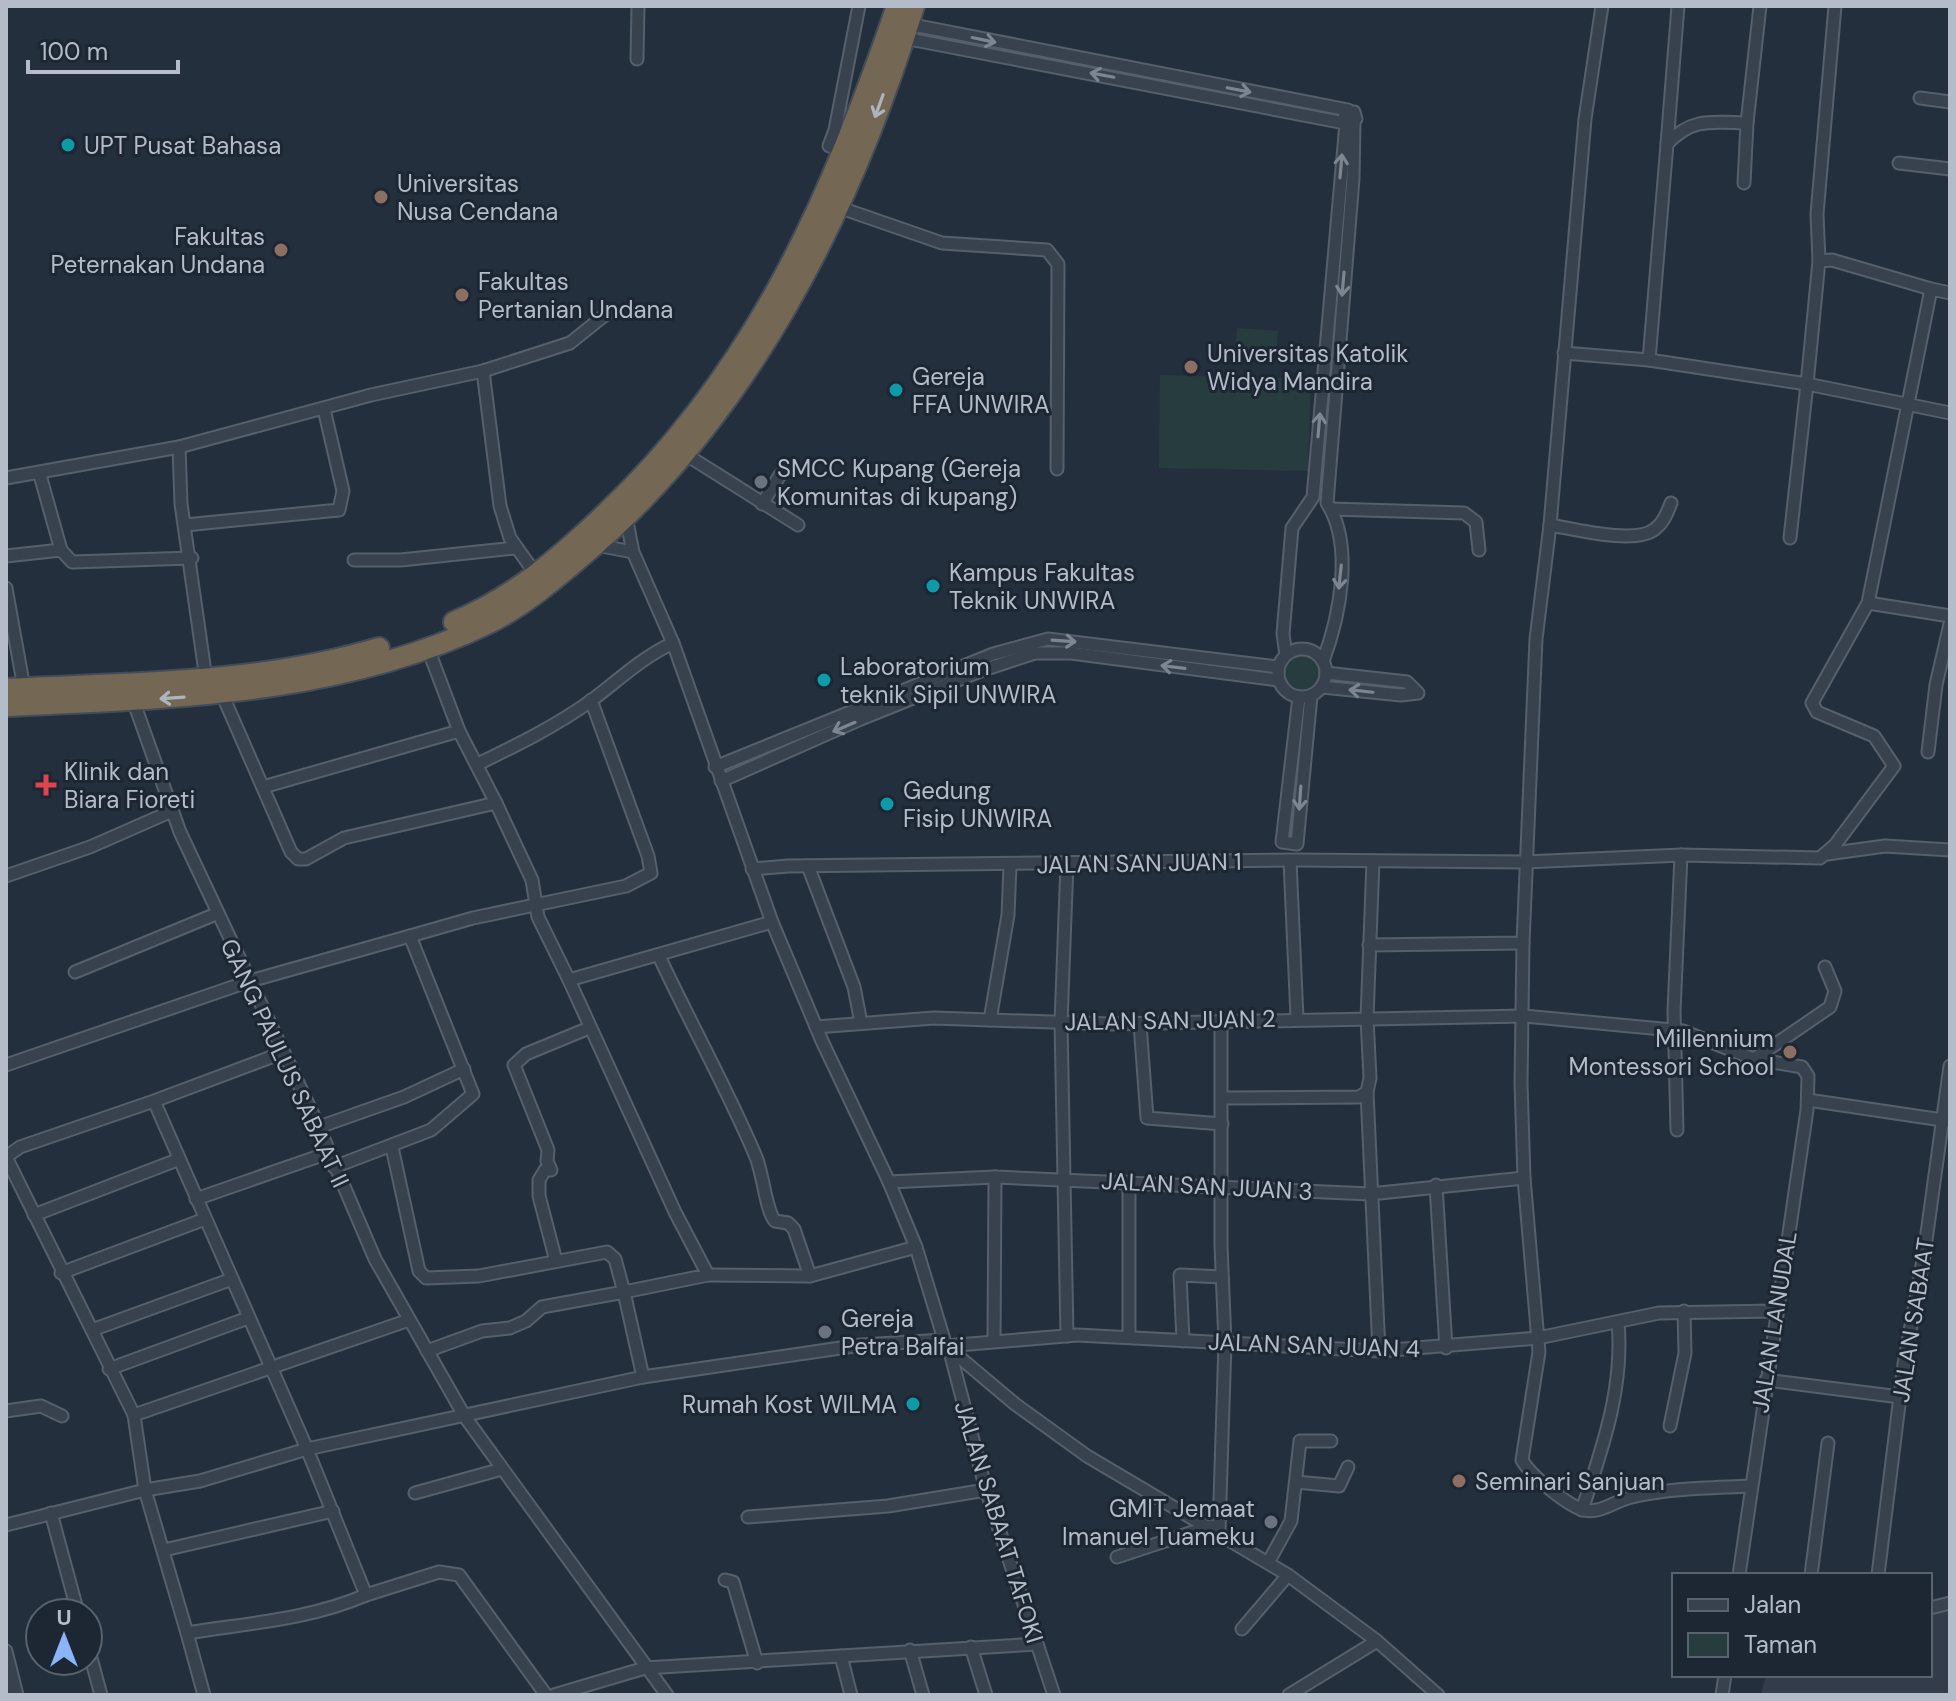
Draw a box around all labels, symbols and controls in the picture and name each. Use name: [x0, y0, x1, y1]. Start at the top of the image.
scale bar: [28, 24, 178, 74]
one-way arrow: [971, 33, 997, 48]
text: 100 m: [40, 36, 108, 67]
one-way arrow: [1090, 67, 1116, 82]
one-way arrow: [1226, 83, 1252, 98]
one-way arrow: [871, 93, 885, 118]
place label: UPT Pusat Bahasa: [84, 130, 281, 161]
marker: UPT Pusat Bahasa: [59, 136, 77, 154]
one-way arrow: [1334, 153, 1349, 180]
place label: Universitas Nusa Cendana: [397, 168, 558, 227]
marker: Universitas Nusa Cendana: [372, 188, 390, 206]
place label: Fakultas Peternakan Undana: [50, 221, 265, 280]
marker: Fakultas Peternakan Undana: [272, 241, 290, 259]
place label: Fakultas Pertanian Undana: [478, 266, 673, 325]
one-way arrow: [1335, 270, 1350, 297]
marker: Fakultas Pertanian Undana: [453, 286, 471, 304]
place label: Universitas Katolik Widya Mandira: [1207, 338, 1408, 397]
marker: Universitas Katolik Widya Mandira: [1182, 358, 1200, 376]
place label: Gereja FFA UNWIRA: [912, 361, 1050, 420]
marker: Gereja FFA UNWIRA: [887, 381, 905, 399]
one-way arrow: [1312, 412, 1327, 439]
place label: SMCC Kupang (Gereja Komunitas di kupang): [777, 453, 1021, 512]
marker: SMCC Kupang (Gereja Komunitas di kupang): [752, 473, 770, 491]
place label: Kampus Fakultas Teknik UNWIRA: [949, 557, 1135, 616]
one-way arrow: [1332, 563, 1347, 590]
marker: Kampus Fakultas Teknik UNWIRA: [924, 577, 942, 595]
one-way arrow: [1050, 633, 1077, 648]
place label: Laboratorium teknik Sipil UNWIRA: [840, 651, 1056, 710]
one-way arrow: [1160, 659, 1187, 674]
marker: Laboratorium teknik Sipil UNWIRA: [815, 671, 833, 689]
one-way arrow: [1348, 683, 1375, 698]
one-way arrow: [159, 691, 186, 706]
one-way arrow: [832, 720, 857, 735]
place label: Klinik dan Biara Fioreti: [64, 756, 195, 815]
marker: Klinik dan Biara Fioreti: [35, 774, 57, 796]
place label: Gedung Fisip UNWIRA: [903, 775, 1052, 834]
one-way arrow: [1292, 784, 1307, 810]
marker: Gedung Fisip UNWIRA: [878, 795, 896, 813]
street label: JALAN SAN JUAN 1: [1036, 846, 1242, 880]
street label: GANG PAULUS SABAAT II: [214, 934, 356, 1192]
street label: JALAN SAN JUAN 2: [1064, 1003, 1276, 1037]
place label: Millennium Montessori School: [1568, 1023, 1774, 1082]
marker: Millennium Montessori School: [1781, 1043, 1799, 1061]
street label: JALAN SAN JUAN 3: [1100, 1165, 1314, 1207]
street label: JALAN LANUDAL: [1744, 1229, 1804, 1415]
street label: JALAN SABAAT: [1885, 1235, 1941, 1405]
place label: Gereja Petra Balfai: [841, 1303, 965, 1362]
marker: Gereja Petra Balfai: [816, 1323, 834, 1341]
street label: JALAN SAN JUAN 4: [1207, 1326, 1421, 1364]
place label: Rumah Kost WILMA: [682, 1389, 897, 1420]
marker: Rumah Kost WILMA: [904, 1395, 922, 1413]
street label: JALAN SABAAT TAFOKI: [947, 1397, 1051, 1647]
place label: Seminari Sanjuan: [1475, 1466, 1665, 1497]
marker: Seminari Sanjuan: [1450, 1472, 1468, 1490]
place label: GMIT Jemaat Imanuel Tuameku: [1062, 1493, 1255, 1552]
marker: GMIT Jemaat Imanuel Tuameku: [1262, 1513, 1280, 1531]
legend: [1672, 1573, 1932, 1677]
text: Jalan: [1744, 1589, 1801, 1620]
north arrow: [24, 1597, 104, 1677]
text: U: [56, 1603, 72, 1632]
text: Taman: [1744, 1629, 1817, 1660]

